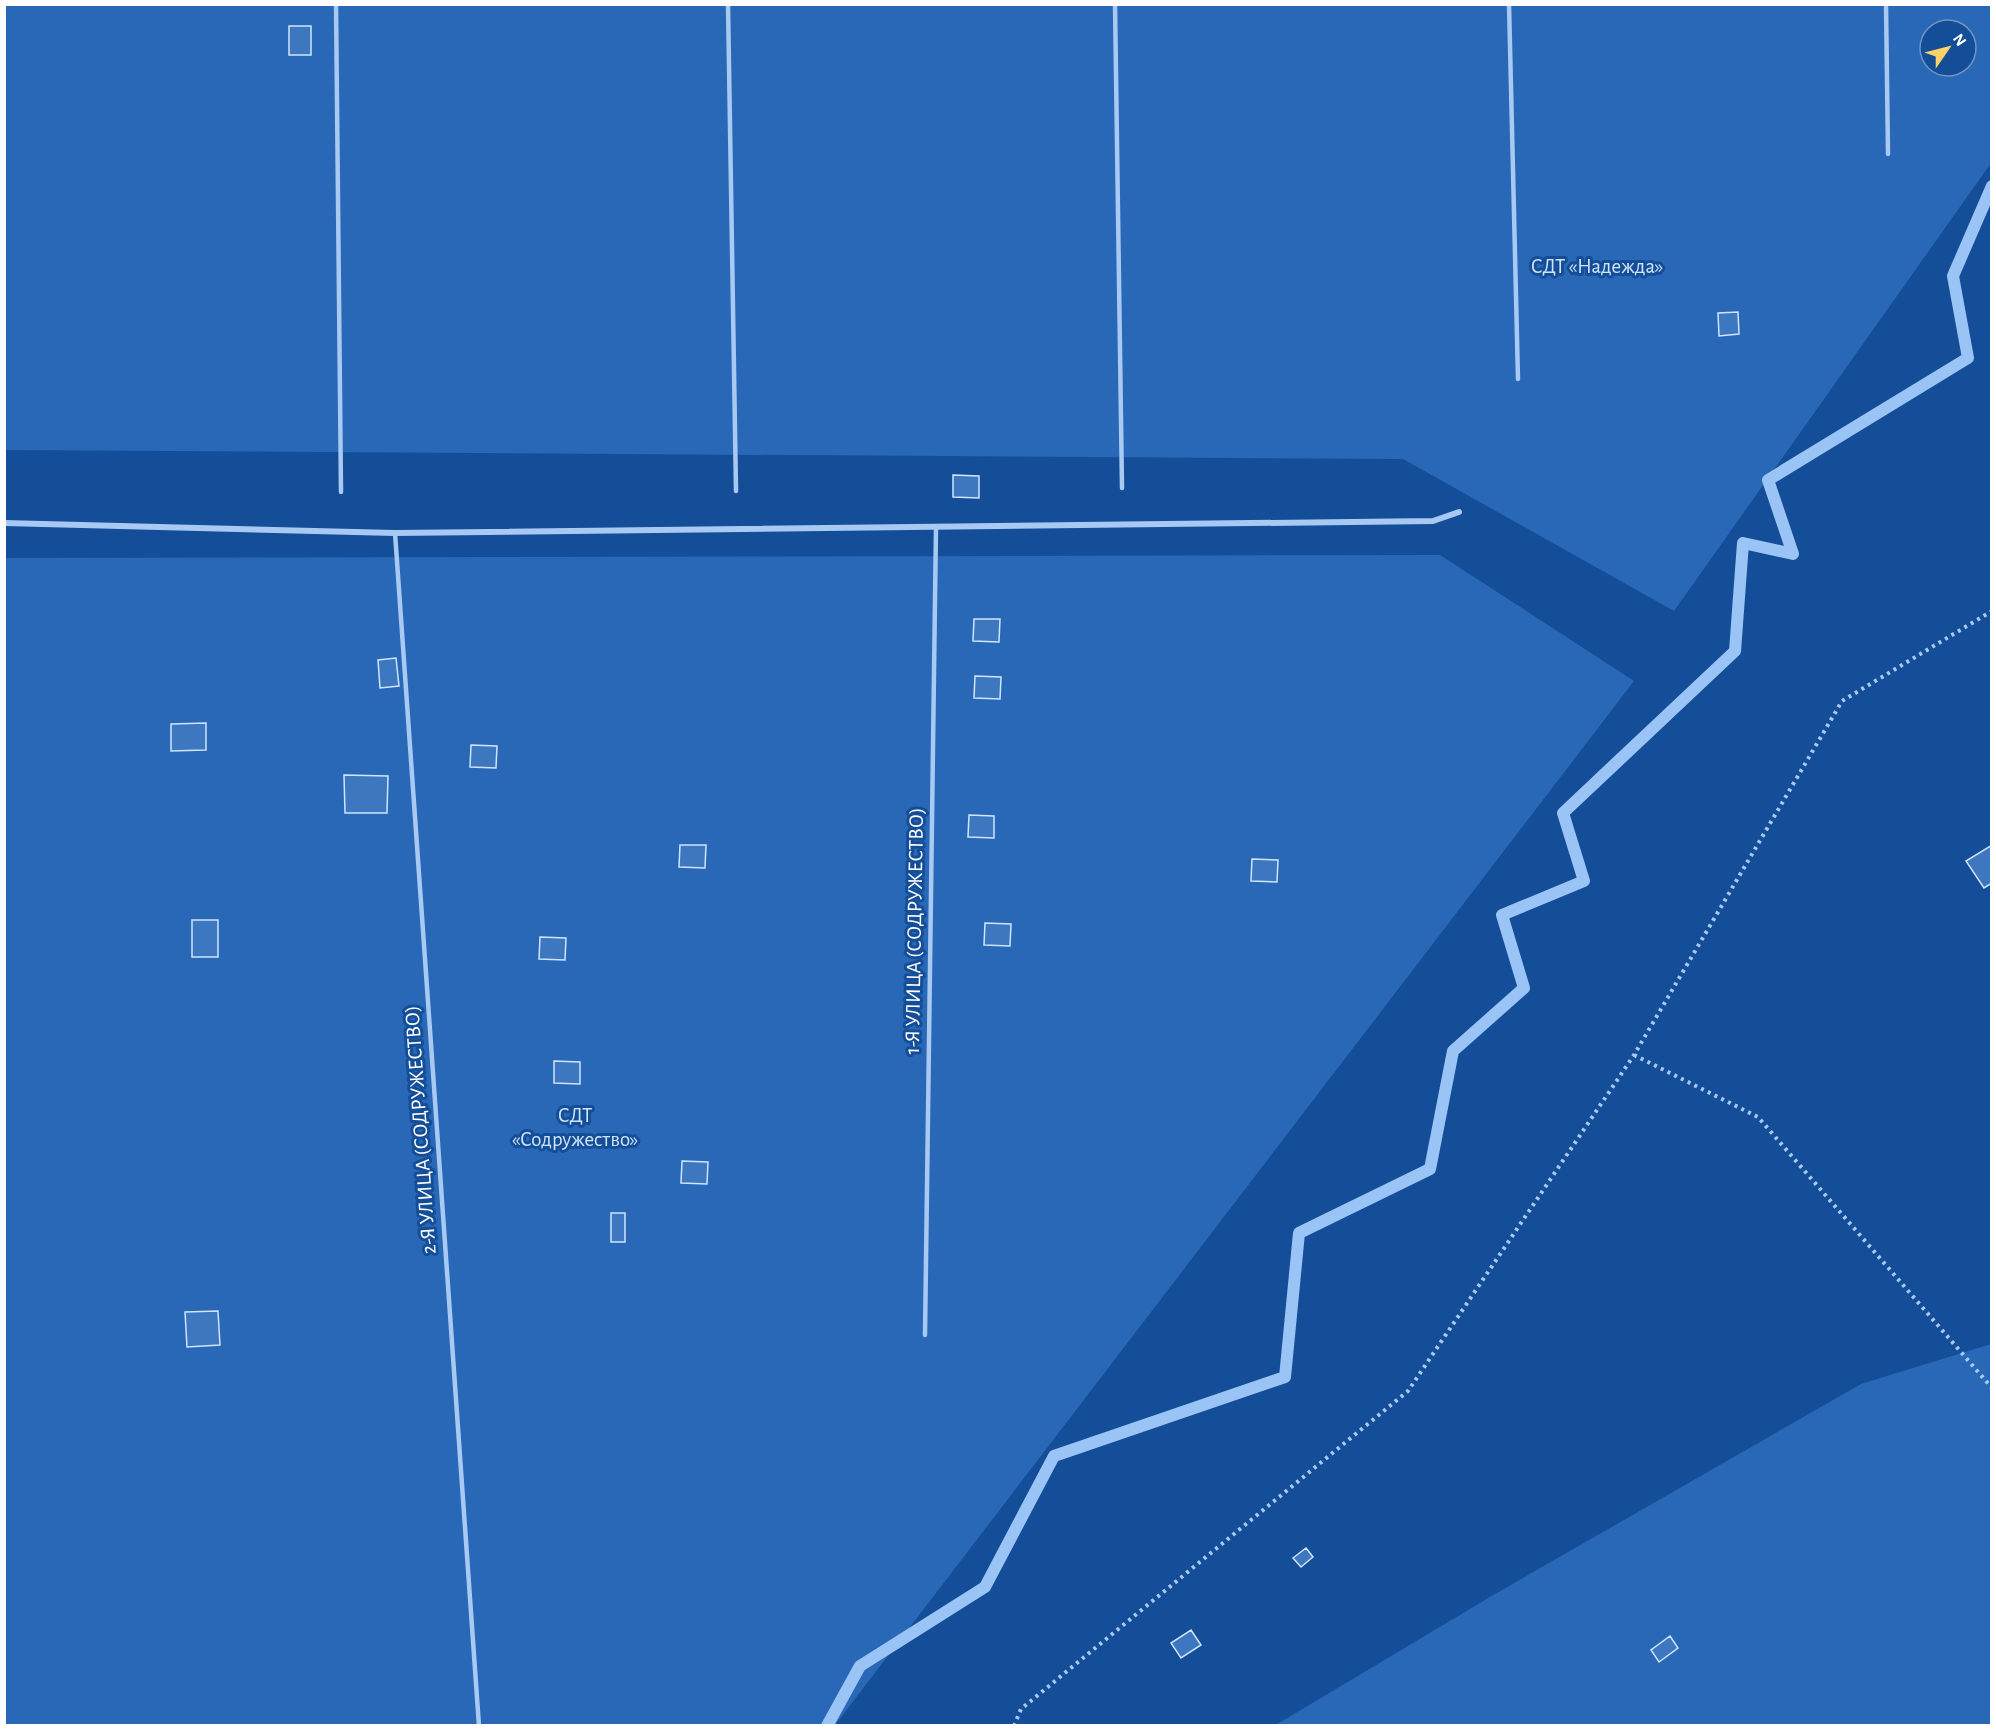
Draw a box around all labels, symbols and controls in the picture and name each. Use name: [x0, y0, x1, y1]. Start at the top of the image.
north arrow: [1918, 18, 1978, 78]
text: N: [1950, 31, 1969, 49]
park label: СДТ «Надежда»: [1531, 256, 1663, 277]
street label: 1-Я УЛИЦА (СОДРУЖЕСТВО): [902, 807, 927, 1055]
street label: 2-Я УЛИЦА (СОДРУЖЕСТВО): [401, 1005, 440, 1255]
park label: СДТ «Содружество»: [512, 1105, 638, 1150]

